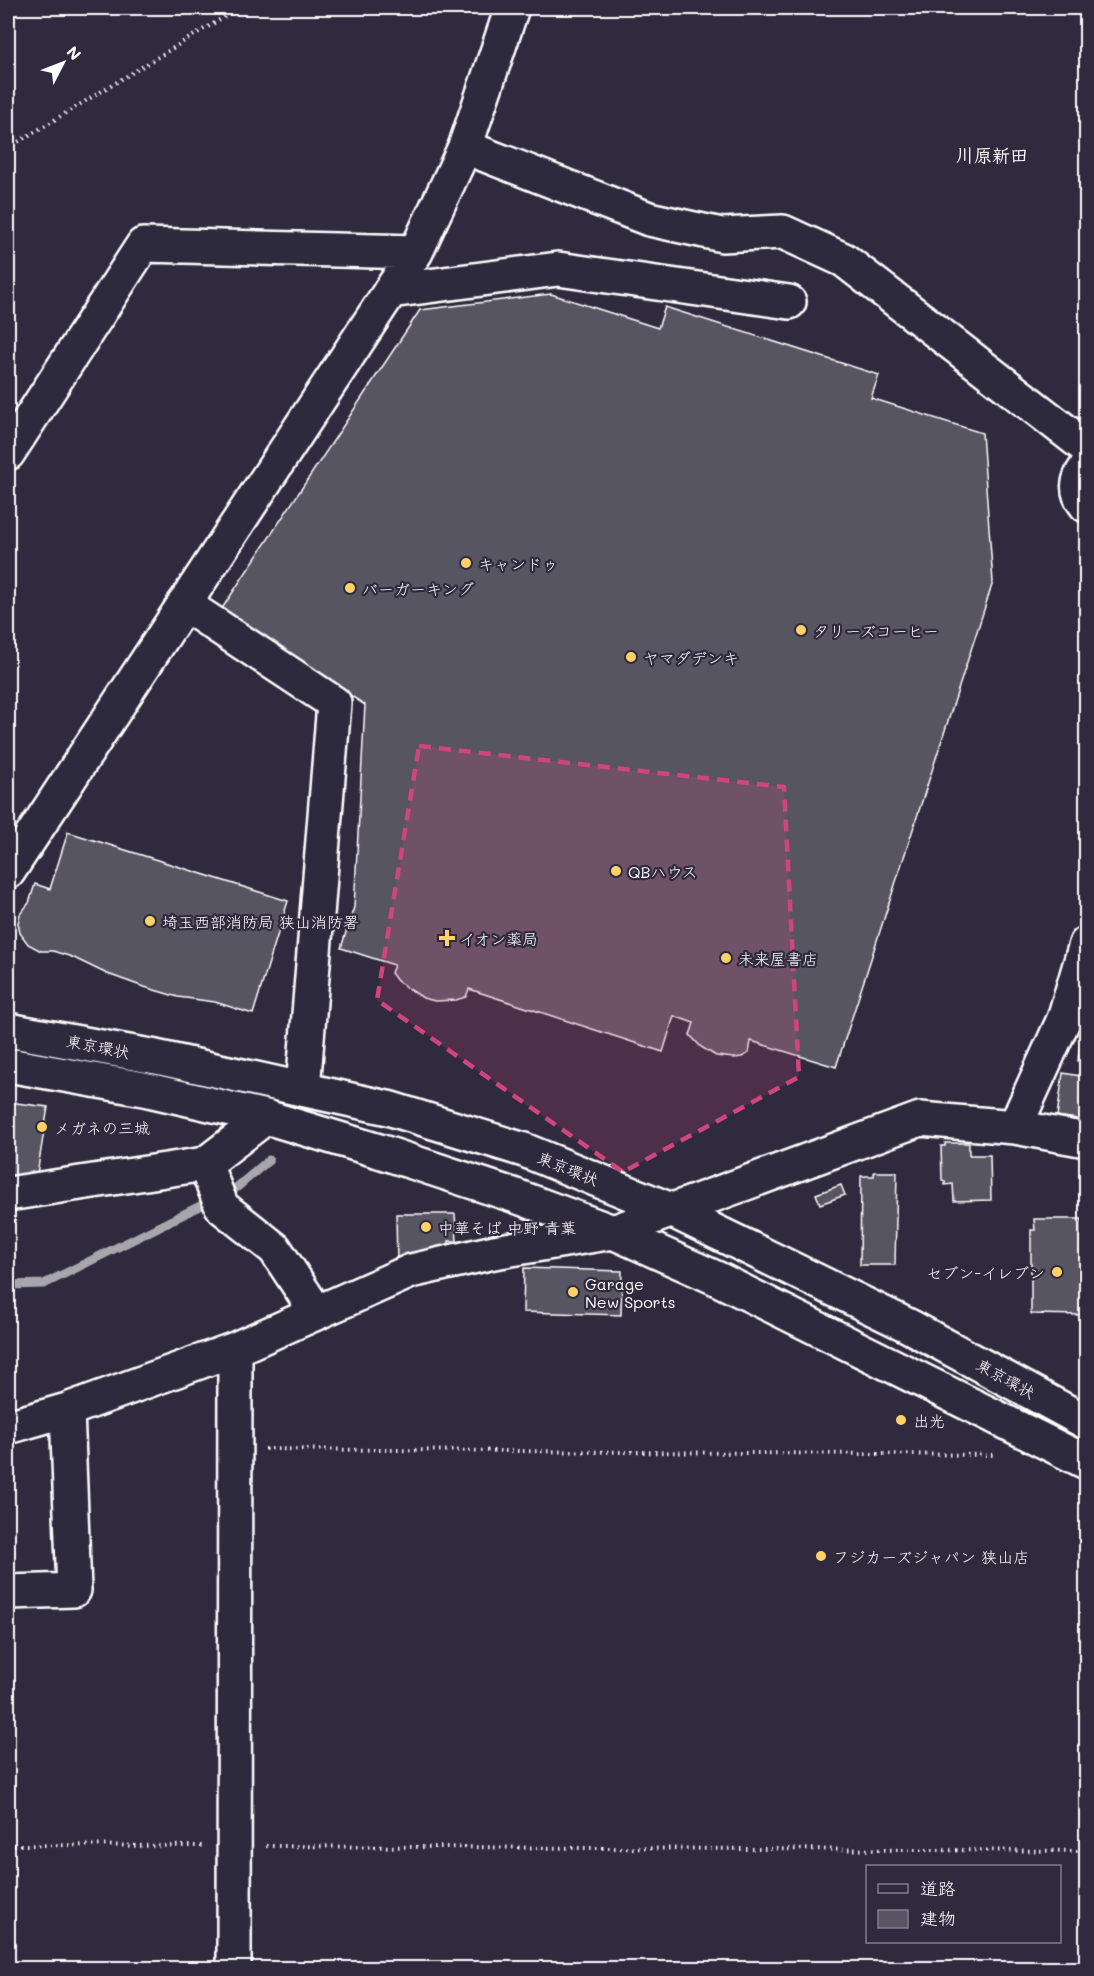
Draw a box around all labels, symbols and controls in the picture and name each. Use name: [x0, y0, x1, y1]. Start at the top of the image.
north arrow: [33, 33, 93, 93]
text: N: [63, 41, 86, 64]
district label: 川原新田: [956, 143, 1028, 167]
place label: キャンドゥ: [478, 553, 558, 574]
marker: キャンドゥ: [459, 556, 473, 570]
place label: バーガーキング: [362, 578, 474, 599]
marker: バーガーキング: [343, 581, 357, 595]
place label: タリーズコーヒー: [813, 620, 939, 641]
marker: タリーズコーヒー: [794, 623, 808, 637]
place label: ヤマダデンキ: [643, 647, 739, 668]
marker: ヤマダデンキ: [624, 650, 638, 664]
place label: QBハウス: [628, 861, 697, 882]
marker: QBハウス: [609, 864, 623, 878]
place label: 埼玉西部消防局 狭山消防署: [162, 911, 359, 932]
marker: 埼玉西部消防局 狭山消防署: [143, 914, 157, 928]
place label: イオン薬局: [459, 928, 538, 949]
marker: イオン薬局: [440, 931, 454, 945]
place label: 未来屋書店: [738, 948, 818, 969]
marker: 未来屋書店: [719, 951, 733, 965]
street label: 東京環状: [65, 1030, 131, 1062]
place label: メガネの三城: [54, 1117, 150, 1138]
marker: メガネの三城: [35, 1120, 49, 1134]
street label: 東京環状: [534, 1146, 602, 1190]
place label: 中華そば 中野 青葉: [438, 1217, 576, 1238]
marker: 中華そば 中野 青葉: [419, 1220, 433, 1234]
place label: セブン-イレブン: [926, 1262, 1045, 1283]
marker: セブン-イレブン: [1050, 1265, 1064, 1279]
place label: Garage New Sports: [585, 1273, 675, 1312]
marker: Garage New Sports: [566, 1285, 580, 1299]
street label: 東京環状: [973, 1353, 1039, 1403]
place label: 出光: [913, 1410, 945, 1431]
marker: 出光: [894, 1413, 908, 1427]
place label: フジカーズジャパン 狭山店: [833, 1546, 1029, 1567]
marker: フジカーズジャパン 狭山店: [814, 1549, 828, 1563]
legend: [866, 1865, 1061, 1943]
text: 道路: [920, 1876, 956, 1900]
text: 建物: [920, 1906, 956, 1930]

